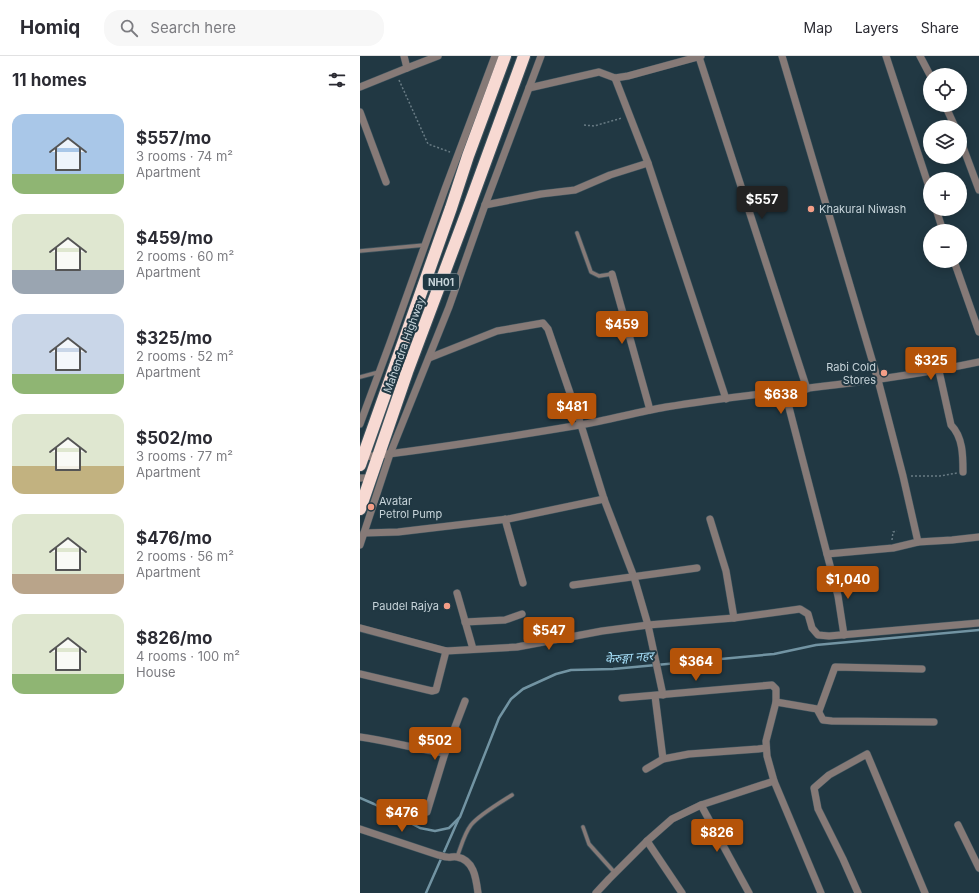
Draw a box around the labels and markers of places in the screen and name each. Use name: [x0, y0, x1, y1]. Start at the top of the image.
pin: $557: [738, 186, 786, 220]
place label: Khakural Niwash: [819, 202, 906, 216]
marker: Khakural Niwash: [806, 204, 816, 214]
pin: $459: [598, 311, 646, 345]
pin: $325: [907, 347, 955, 381]
place label: Rabi Cold Stores: [826, 360, 876, 387]
marker: Rabi Cold Stores: [879, 368, 889, 378]
pin: $638: [757, 381, 805, 415]
pin: $481: [548, 393, 596, 427]
place label: Avatar Petrol Pump: [379, 494, 442, 521]
marker: Avatar Petrol Pump: [366, 502, 376, 512]
pin: $1,040: [815, 566, 881, 600]
place label: Paudel Rajya: [372, 599, 439, 613]
marker: Paudel Rajya: [442, 601, 452, 611]
pin: $547: [525, 617, 573, 651]
pin: $364: [672, 648, 720, 682]
pin: $502: [411, 727, 459, 761]
pin: $476: [378, 799, 426, 833]
pin: $826: [693, 819, 741, 853]

